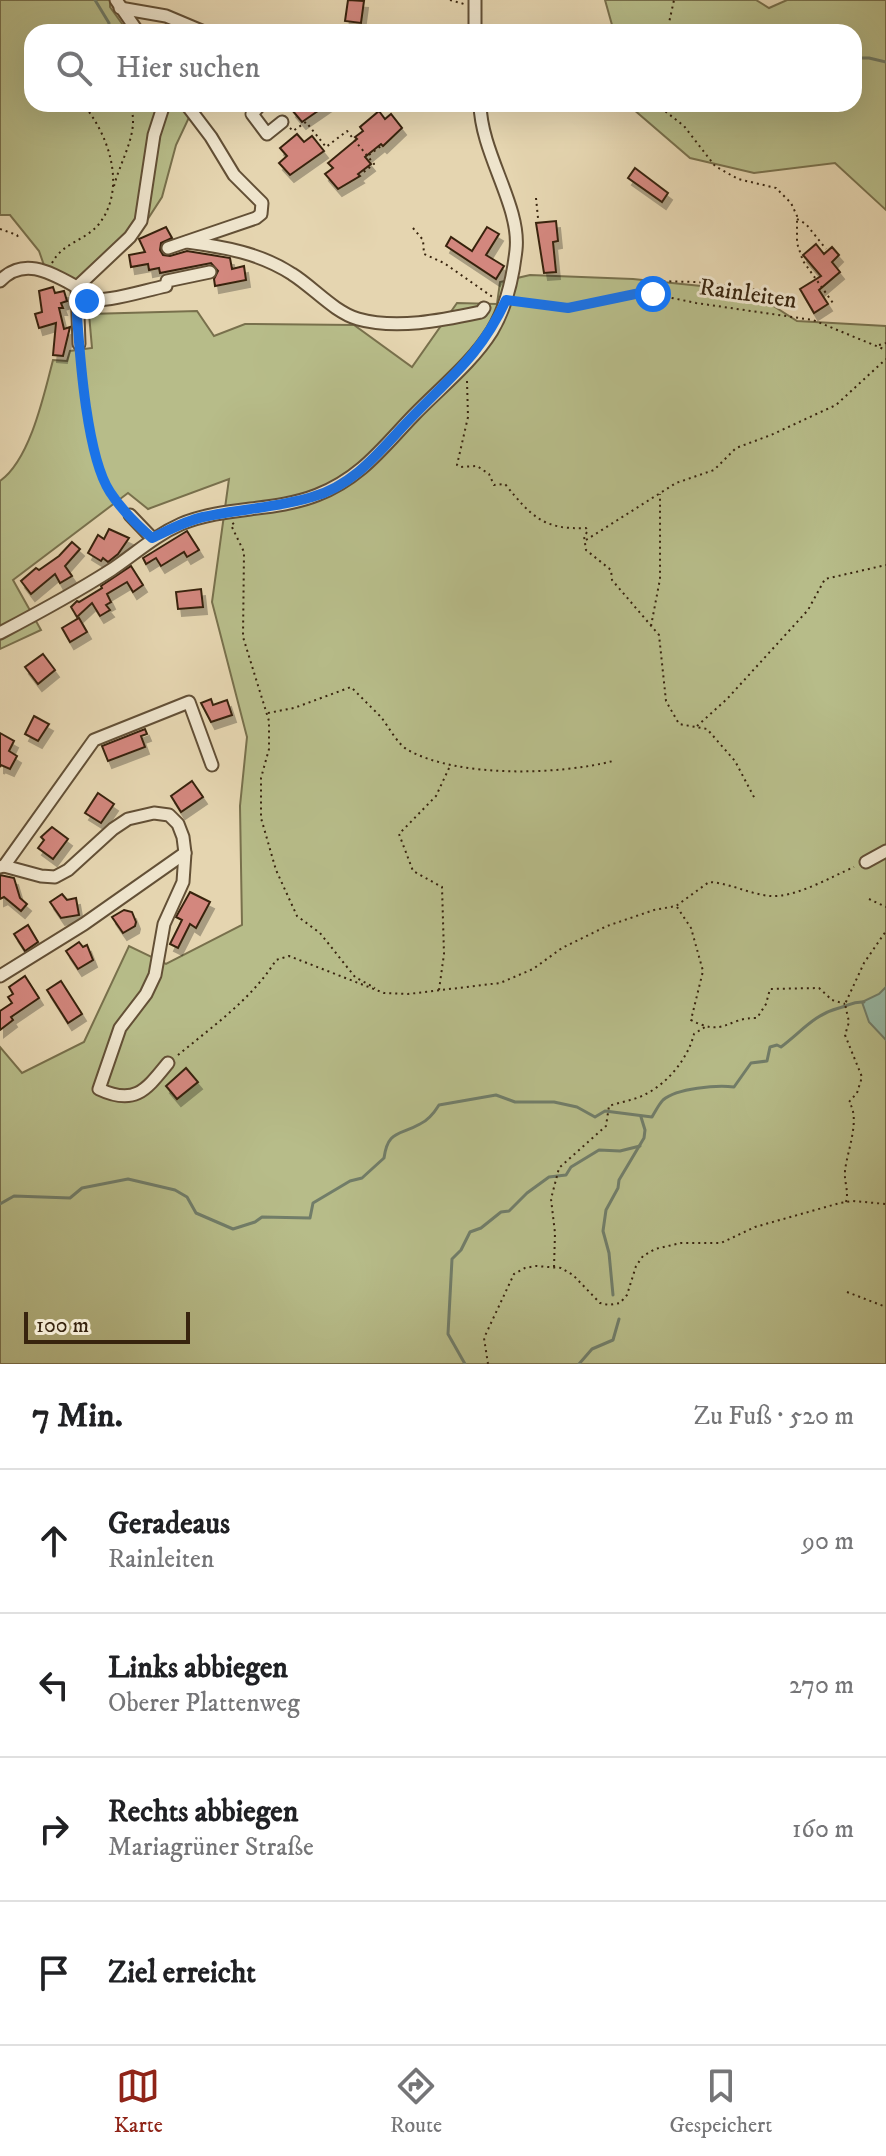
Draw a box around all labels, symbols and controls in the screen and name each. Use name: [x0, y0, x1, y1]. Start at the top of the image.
search box: [24, 24, 862, 112]
icon: search: [52, 46, 96, 90]
text: Hier suchen: [116, 50, 260, 87]
street label: Rainleiten: [697, 272, 799, 316]
route start: [635, 276, 671, 312]
route end: [69, 283, 105, 319]
scale bar: [24, 1308, 190, 1344]
text: 100 m: [36, 1312, 89, 1339]
text: 7 Min.: [32, 1395, 123, 1437]
text: Zu Fuß · 520 m: [693, 1400, 854, 1433]
text: Geradeaus: [108, 1506, 230, 1543]
icon: ahead: [32, 1519, 76, 1563]
text: 90 m: [802, 1525, 854, 1558]
text: Rainleiten: [108, 1543, 214, 1576]
text: Links abbiegen: [108, 1650, 288, 1687]
icon: left: [32, 1663, 76, 1707]
text: 270 m: [789, 1669, 854, 1702]
text: Oberer Plattenweg: [108, 1687, 300, 1720]
text: Rechts abbiegen: [108, 1794, 298, 1831]
icon: right: [32, 1807, 76, 1851]
text: 160 m: [792, 1813, 854, 1846]
text: Mariagrüner Straße: [108, 1831, 314, 1864]
icon: arrive: [32, 1951, 76, 1995]
text: Ziel erreicht: [108, 1955, 256, 1992]
tab: Karte: [114, 2064, 163, 2139]
tab: Route: [390, 2064, 442, 2139]
tab: Gespeichert: [669, 2064, 772, 2139]

